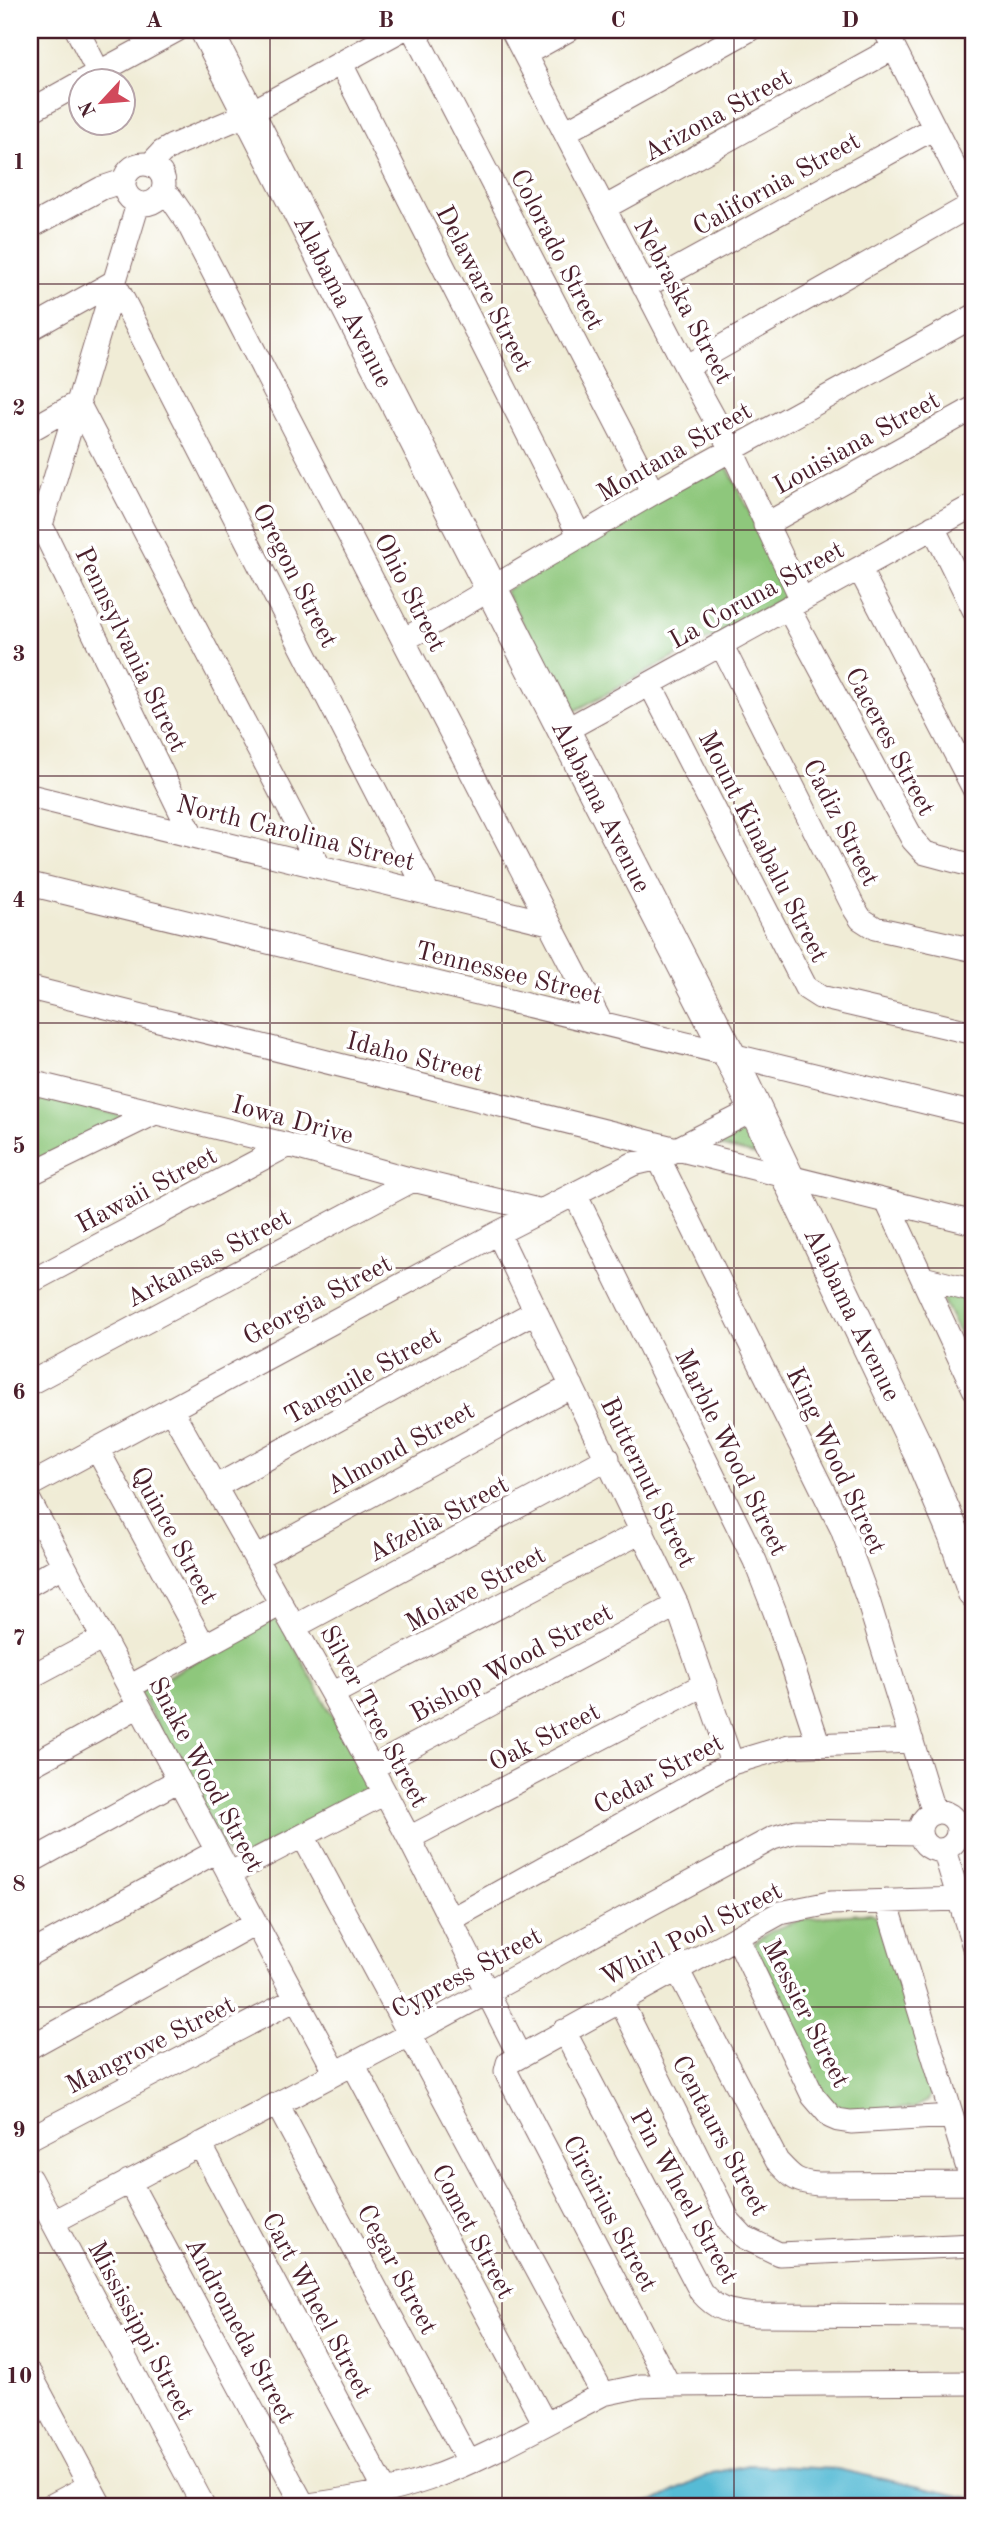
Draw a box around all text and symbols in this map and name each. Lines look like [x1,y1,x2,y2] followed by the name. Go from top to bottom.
[145,9,163,32] text: A
[378,9,394,32] text: B
[610,9,626,32] text: C
[841,9,859,32] text: D
[640,64,796,167] street label: Arizona Street
[66,66,136,136] north arrow
[77,97,101,119] text: N
[689,128,865,241] street label: California Street
[12,151,26,174] text: 1
[505,165,608,334] street label: Colorado Street
[430,202,536,376] street label: Delaware Street
[288,212,397,392] street label: Alabama Avenue
[628,215,737,389] street label: Nebraska Street
[770,387,944,500] street label: Louisiana Street
[12,397,26,420] text: 2
[593,398,757,507] street label: Montana Street
[247,500,342,652] street label: Oregon Street
[368,530,450,656] street label: Ohio Street
[665,537,849,655] street label: La Coruna Street
[69,543,191,756] street label: Pennsylvania Street
[12,643,26,666] text: 3
[839,664,939,820] street label: Caceres Street
[546,717,655,897] street label: Alabama Avenue
[693,727,832,967] street label: Mount Kinabalu Street
[797,755,883,891] street label: Cadiz Street
[173,792,418,876] street label: North Carolina Street
[12,889,26,912] text: 4
[412,938,605,1010] street label: Tennessee Street
[344,1028,486,1087] street label: Idaho Street
[229,1092,356,1150] street label: Iowa Drive
[12,1135,26,1158] text: 5
[72,1143,222,1239] street label: Hawaii Street
[122,1204,296,1313] street label: Arkansas Street
[798,1224,904,1406] street label: Alabama Avenue
[239,1251,397,1351] street label: Georgia Street
[280,1323,445,1430] street label: Tanguile Street
[669,1346,791,1560] street label: Marble Wood Street
[781,1363,890,1558] street label: King Wood Street
[12,1381,26,1404] text: 6
[595,1394,700,1572] street label: Butternut Street
[323,1398,479,1500] street label: Almond Street
[125,1463,222,1609] street label: Quince Street
[364,1472,513,1568] street label: Afzelia Street
[402,1542,550,1637] street label: Molave Street
[407,1600,617,1728] street label: Bishop Wood Street
[314,1622,432,1812] street label: Silver Tree Street
[12,1627,26,1650] text: 7
[143,1673,268,1877] street label: Snake Wood Street
[485,1699,605,1777] street label: Oak Street
[590,1730,728,1820] street label: Cedar Street
[12,1873,26,1896] text: 8
[597,1878,787,1992] street label: Whirl Pool Street
[388,1923,546,2024] street label: Cypress Street
[757,1936,854,2092] street label: Messier Street
[62,1992,240,2100] street label: Mangrove Street
[666,2052,772,2220] street label: Centaurs Street
[625,2105,742,2289] street label: Pin Wheel Street
[12,2119,26,2142] text: 9
[557,2132,661,2296] street label: Circirius Street
[426,2160,519,2303] street label: Comet Street
[351,2201,441,2339] street label: Cegar Street
[256,2209,376,2403] street label: Cart Wheel Street
[179,2234,299,2428] street label: Andromeda Street
[82,2237,198,2425] street label: Mississippi Street
[6,2365,32,2388] text: 10

